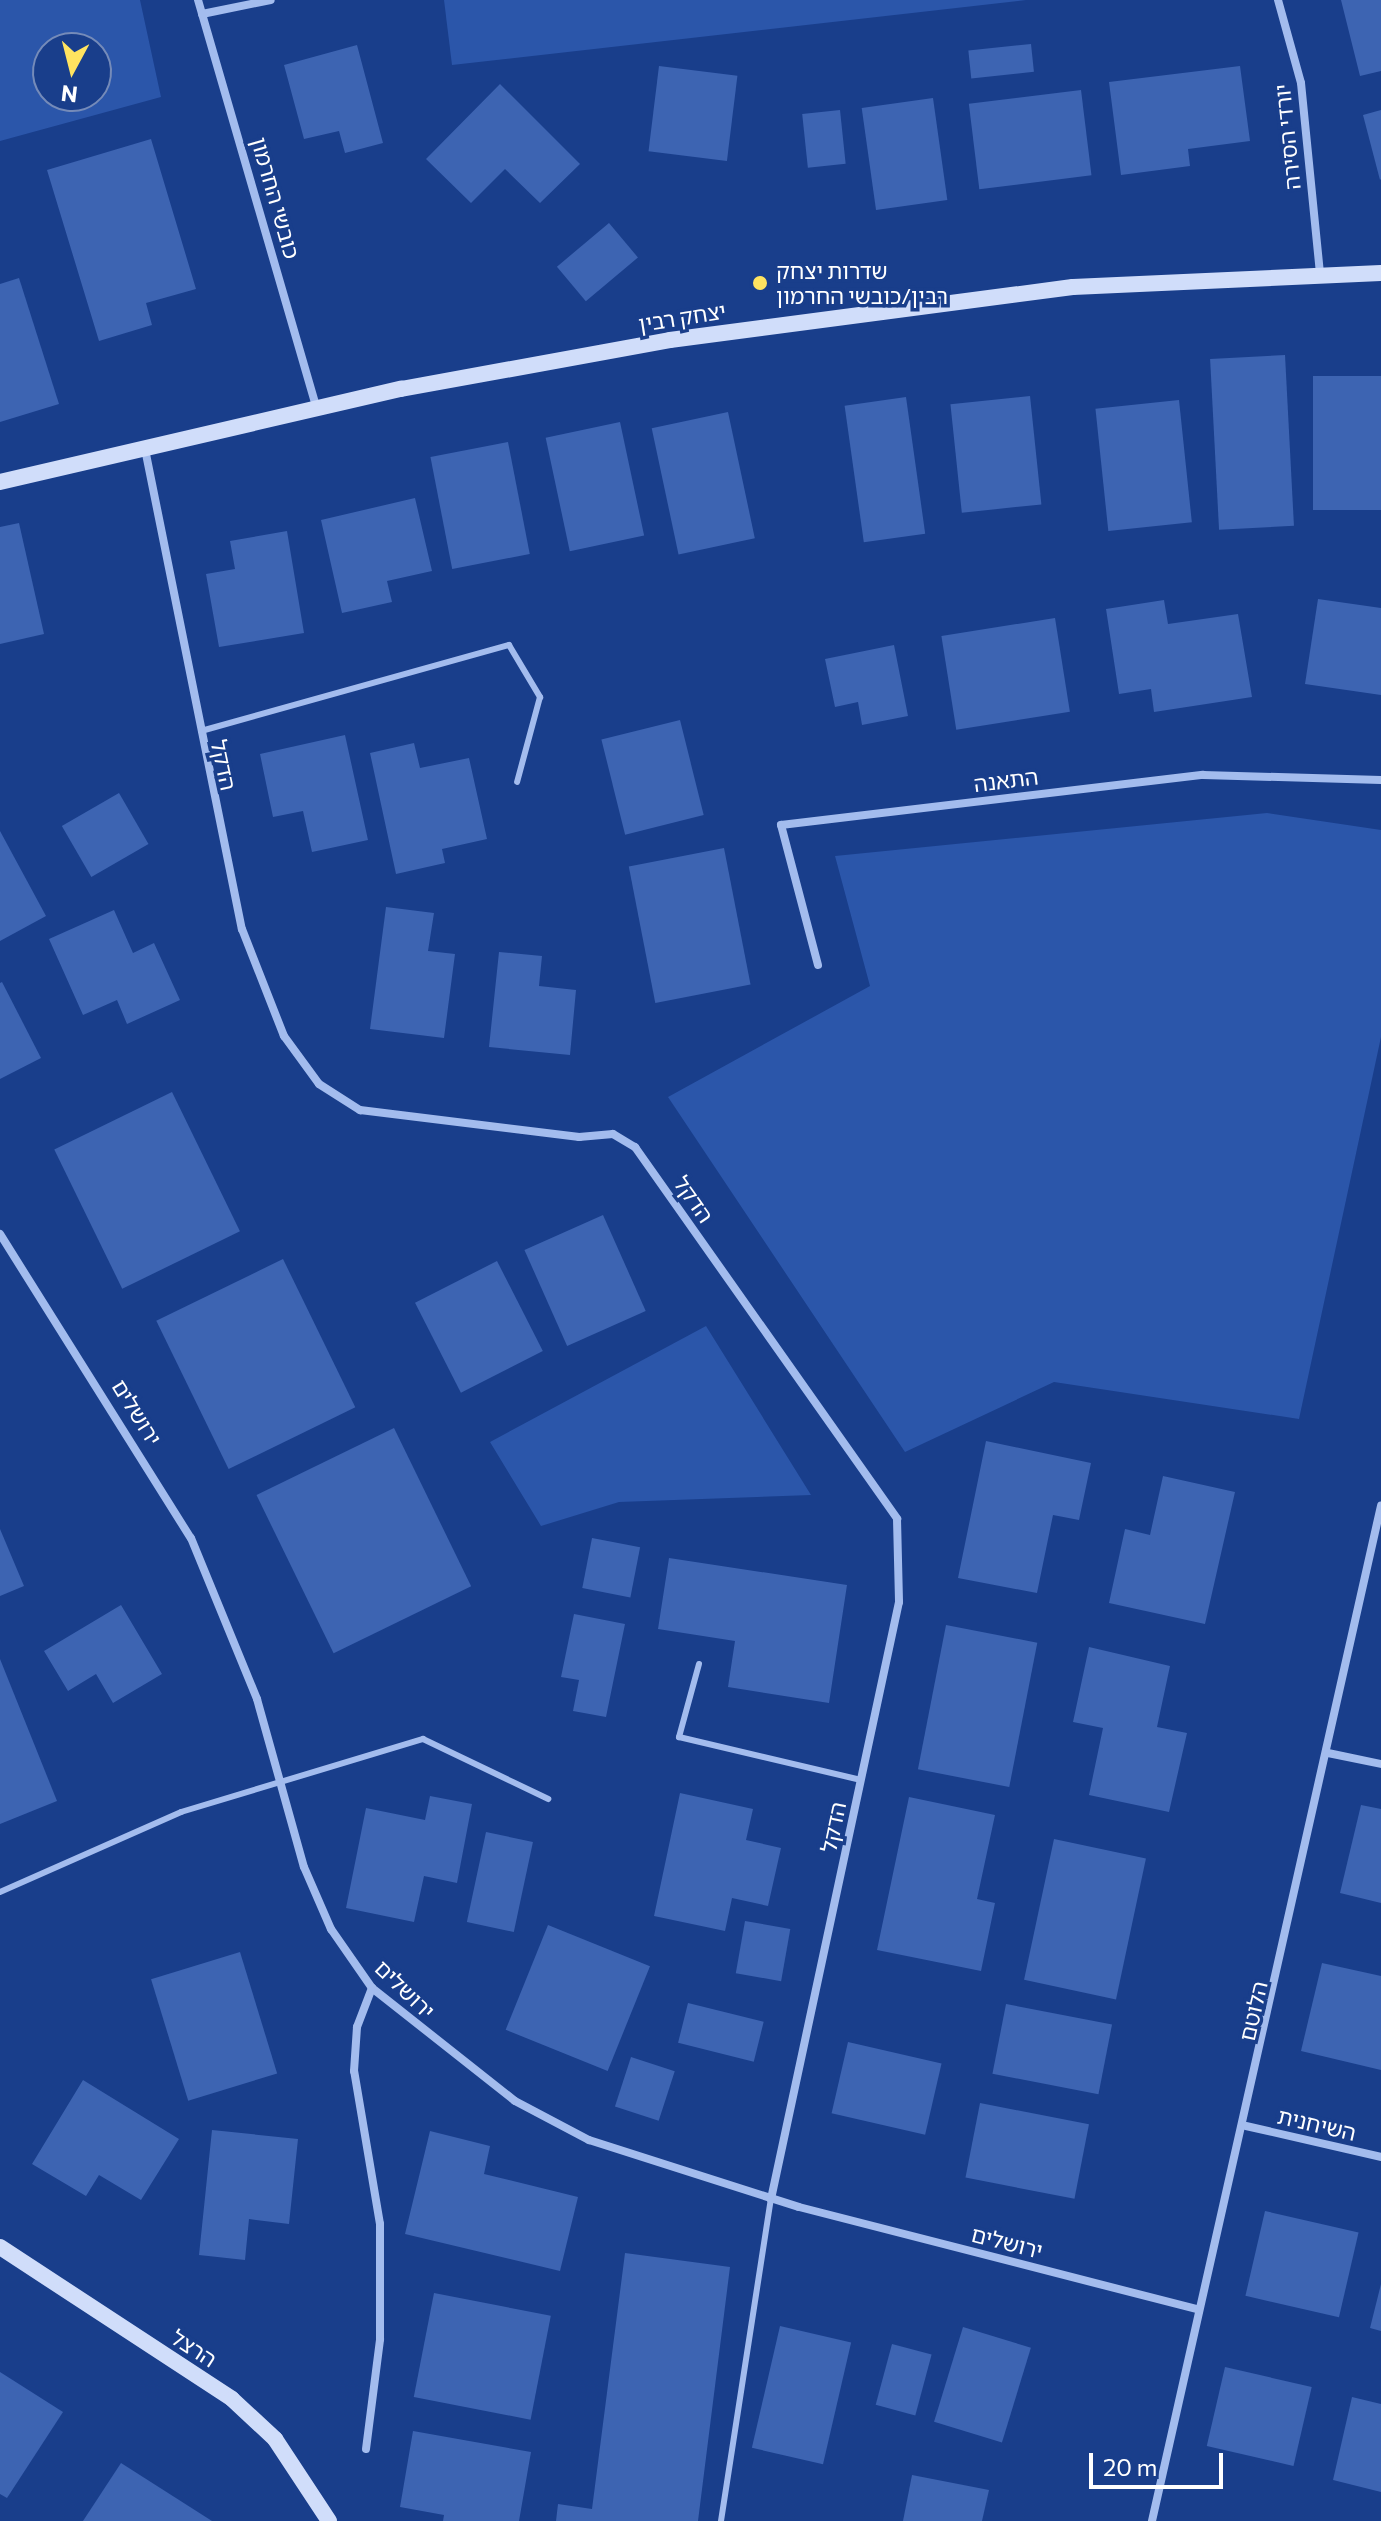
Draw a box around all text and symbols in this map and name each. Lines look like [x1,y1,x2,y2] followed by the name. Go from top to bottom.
[32,32,112,112] north arrow
[59,80,79,109] text: N
[1268,83,1306,191] street label: יורדי הסירה
[246,134,306,262] street label: כובשי החרמון
[776,257,948,308] place label: שדרות יצחק רבין/כובשי החרמון
[751,274,769,292] marker: שדרות יצחק רבין/כובשי החרמון
[636,297,728,337] street label: יצחק רבין
[206,737,242,793] street label: הדקל
[972,763,1040,797] street label: התאנה
[669,1171,719,1227] street label: הדקל
[107,1374,167,1450] street label: ירושלים
[815,1799,851,1855] street label: הדקל
[370,1954,440,2024] street label: ירושלים
[1233,1979,1273,2043] street label: הלוטם
[1275,2102,1359,2146] street label: השיחנית
[969,2220,1045,2264] street label: ירושלים
[166,2324,222,2372] street label: הרצל
[1093,2437,1227,2487] scale bar
[1103,2452,1157,2481] text: 20 m

